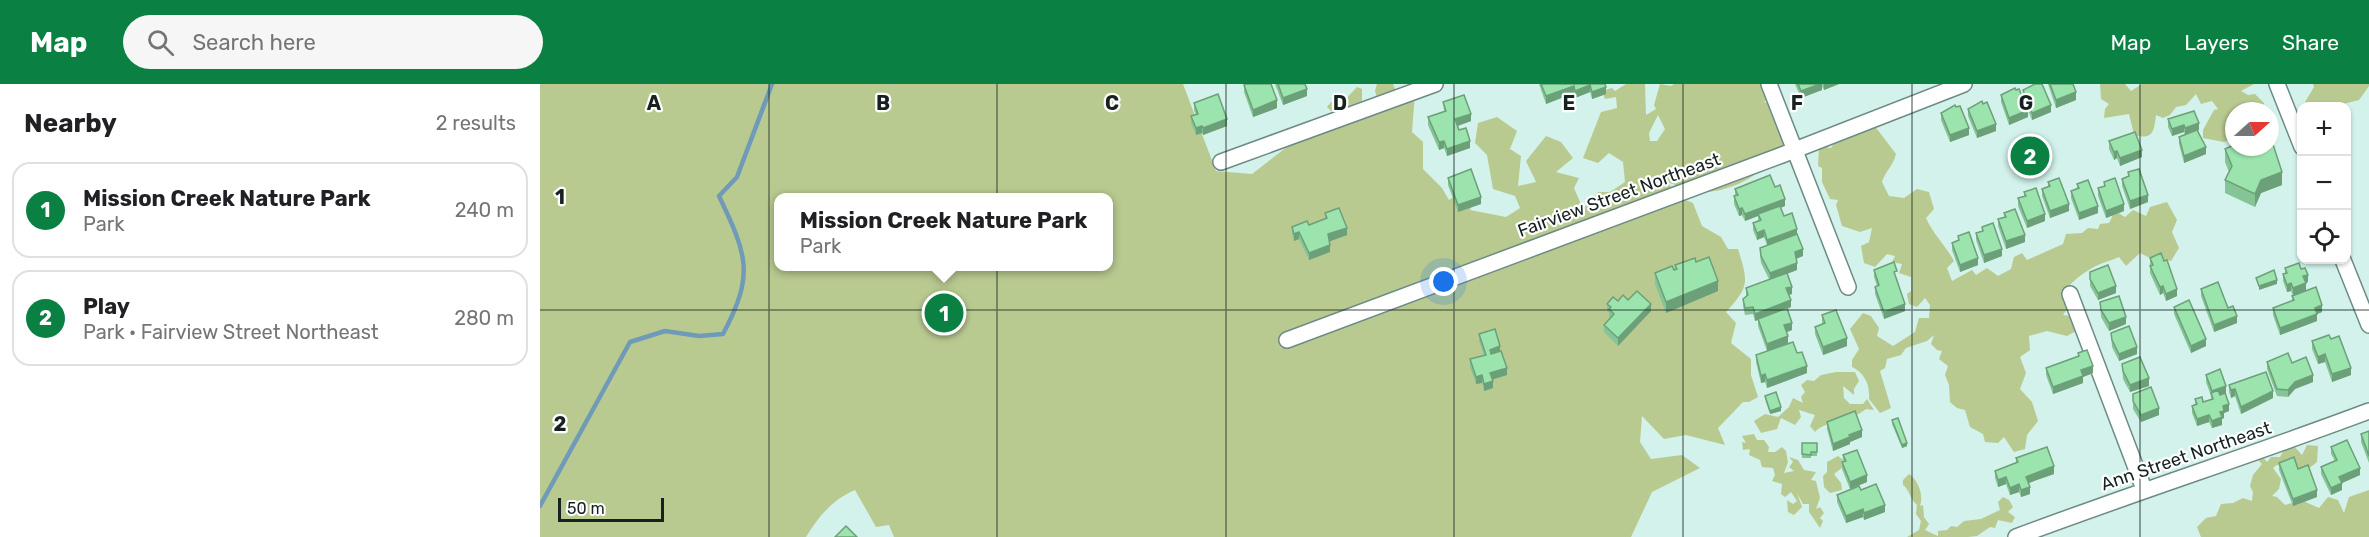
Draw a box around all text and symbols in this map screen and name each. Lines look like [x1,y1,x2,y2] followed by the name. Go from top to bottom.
[123,15,543,69] search box
[30,26,87,59] text: Map
[144,26,177,59] icon: search
[192,29,316,56] text: Search here
[2110,30,2151,55] text: Map
[2184,30,2249,55] text: Layers
[2282,30,2339,55] text: Share
[647,91,662,115] text: A
[876,91,890,115] text: B
[1105,91,1119,115] text: C
[1333,91,1347,115] text: D
[1563,91,1575,115] text: E
[1791,91,1803,115] text: F
[2019,91,2033,115] text: G
[2225,102,2279,156] north arrow
[2297,102,2351,264] map controls
[2297,102,2351,156] button: +
[24,108,117,139] text: Nearby
[436,111,516,135] text: 2 results
[2010,134,2050,178] pin: 2
[1515,148,1723,242] street label: Fairview Street Northeast
[2297,156,2351,210] button: −
[83,185,371,212] text: Mission Creek Nature Park
[555,185,565,209] text: 1
[774,193,1113,271] popup
[41,198,50,222] text: 1
[455,198,514,222] text: 240 m
[800,207,1087,234] text: Mission Creek Nature Park
[2297,210,2351,264] button: locate
[83,212,125,236] text: Park
[800,234,841,258] text: Park
[1429,267,1458,296] your location
[924,290,964,336] pin: 1
[83,293,130,320] text: Play
[39,306,52,330] text: 2
[454,306,514,330] text: 280 m
[83,320,379,344] text: Park · Fairview Street Northeast
[554,412,567,436] text: 2
[2098,417,2274,495] street label: Ann Street Northeast
[558,495,664,522] scale bar
[567,499,605,518] text: 50 m

